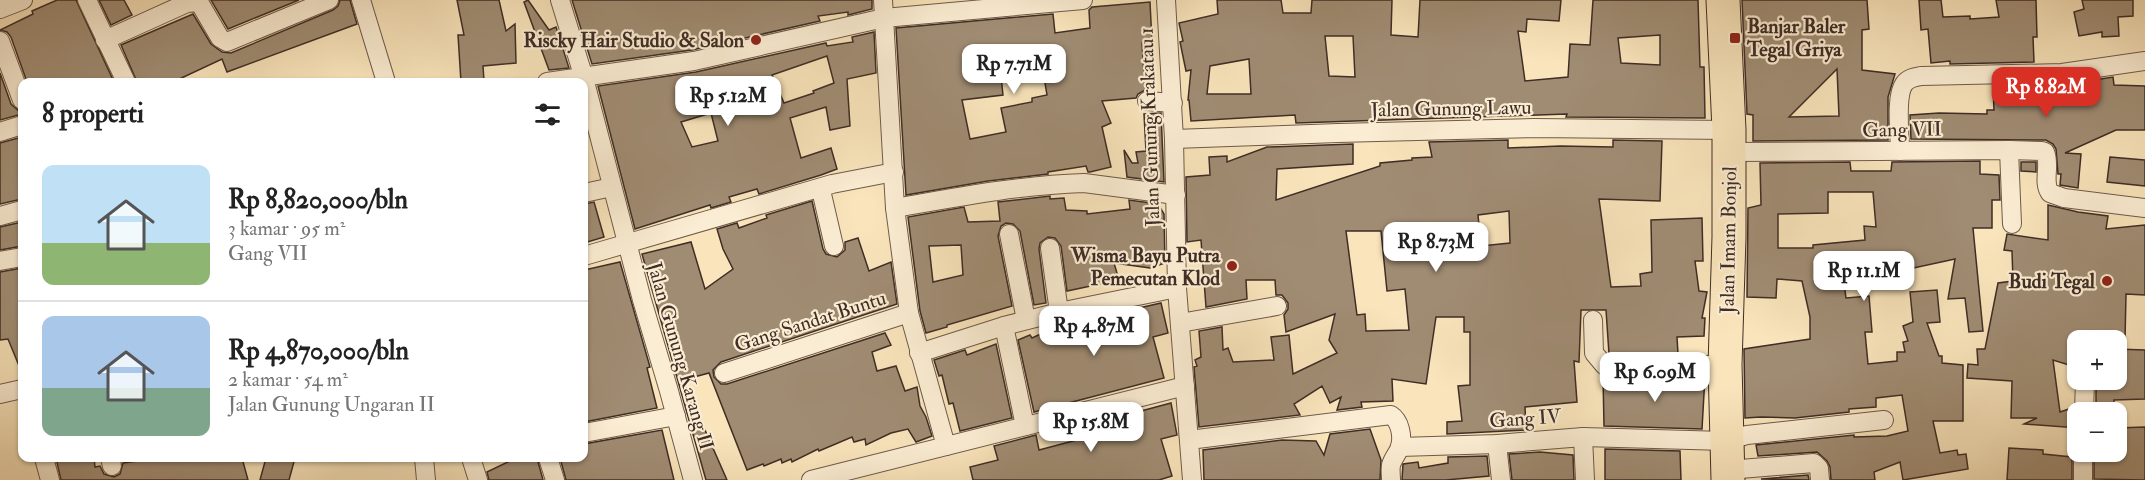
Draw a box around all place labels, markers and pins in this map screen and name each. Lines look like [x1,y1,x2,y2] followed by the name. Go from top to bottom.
[1746,14,1846,63] place label: Banjar Baler Tegal Griya
[523,28,745,54] place label: Riscky Hair Studio & Salon
[1728,31,1742,45] marker: Banjar Baler Tegal Griya
[749,33,763,47] marker: Riscky Hair Studio & Salon
[952,44,1076,95] pin: Rp 7.71M
[1984,67,2108,118] pin: Rp 8.82M
[666,76,790,127] pin: Rp 5.12M
[1374,222,1498,273] pin: Rp 8.73M
[1070,243,1221,291] place label: Wisma Bayu Putra Pemecutan Klod
[1802,251,1926,302] pin: Rp 11.1M
[1225,259,1239,273] marker: Wisma Bayu Putra Pemecutan Klod
[2008,269,2096,295] place label: Budi Tegal
[2100,274,2114,288] marker: Budi Tegal
[1032,306,1156,357] pin: Rp 4.87M
[1593,352,1717,403] pin: Rp 6.09M
[1029,402,1153,453] pin: Rp 15.8M

